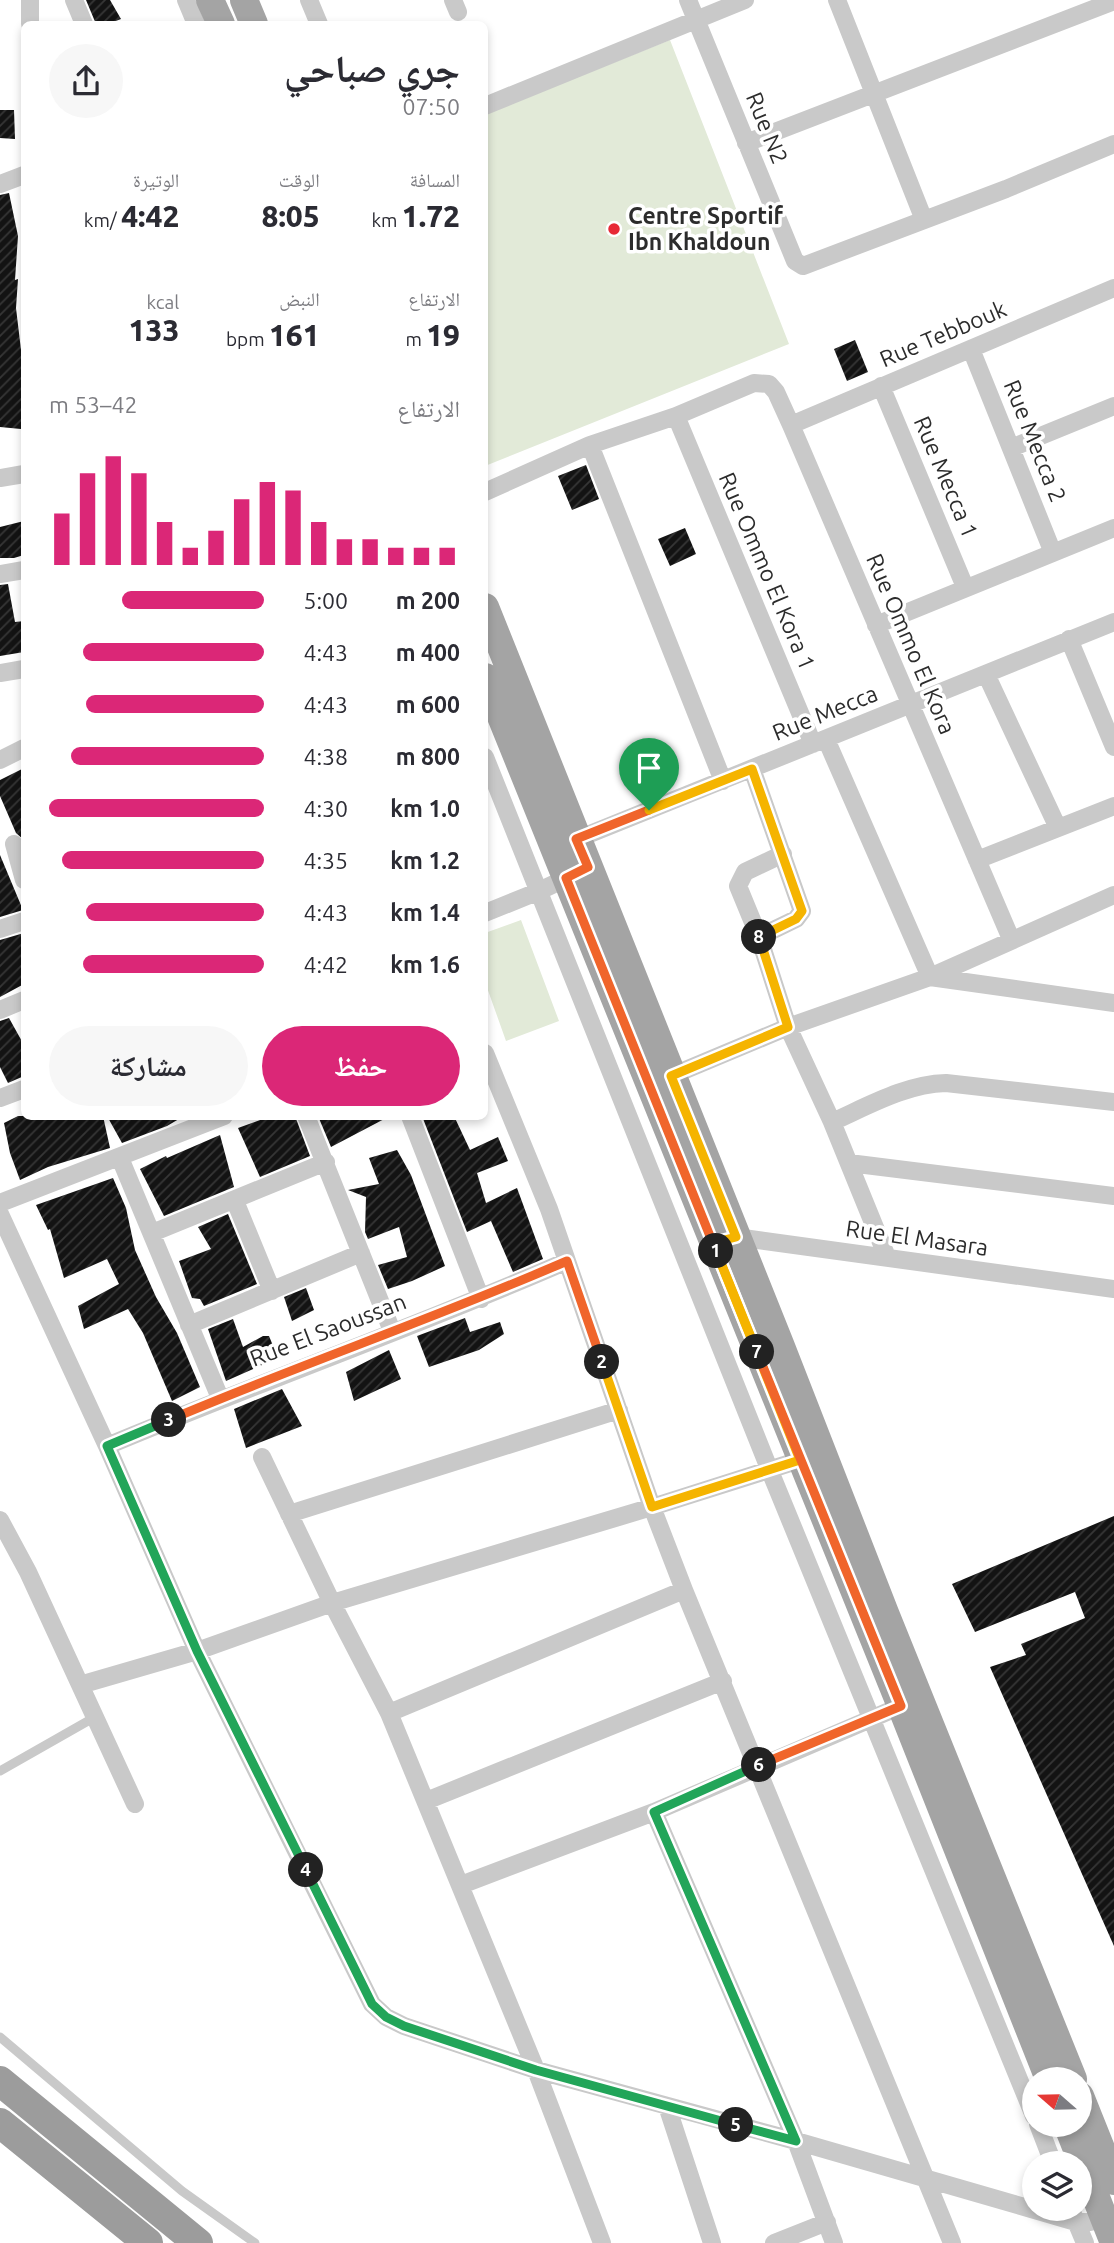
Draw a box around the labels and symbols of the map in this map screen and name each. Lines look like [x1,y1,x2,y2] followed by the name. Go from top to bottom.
[742,88,793,167] street label: Rue N2
[628,203,784,254] place label: Centre Sportif Ibn Khaldoun
[606,221,622,237] marker: Centre Sportif Ibn Khaldoun
[876,296,1010,371] street label: Rue Tebbouk
[1000,376,1071,505] street label: Rue Mecca 2
[910,412,983,541] street label: Rue Mecca 1
[715,468,820,673] street label: Rue Ommo El Kora 1
[862,550,961,738] street label: Rue Ommo El Kora
[769,680,881,745] street label: Rue Mecca
[619,738,679,810] pin
[742,920,776,954] pin: 8
[844,1215,990,1260] street label: Rue El Masara
[698,1234,734,1268] pin: 1
[246,1288,409,1371] street label: Rue El Saoussan
[740,1334,774,1370] pin: 7
[584,1344,620,1380] pin: 2
[152,1402,186,1438] pin: 3
[742,1748,776,1782] pin: 6
[288,1853,324,1888] pin: 4
[1022,2067,1092,2137] north arrow
[718,2108,754,2142] pin: 5

